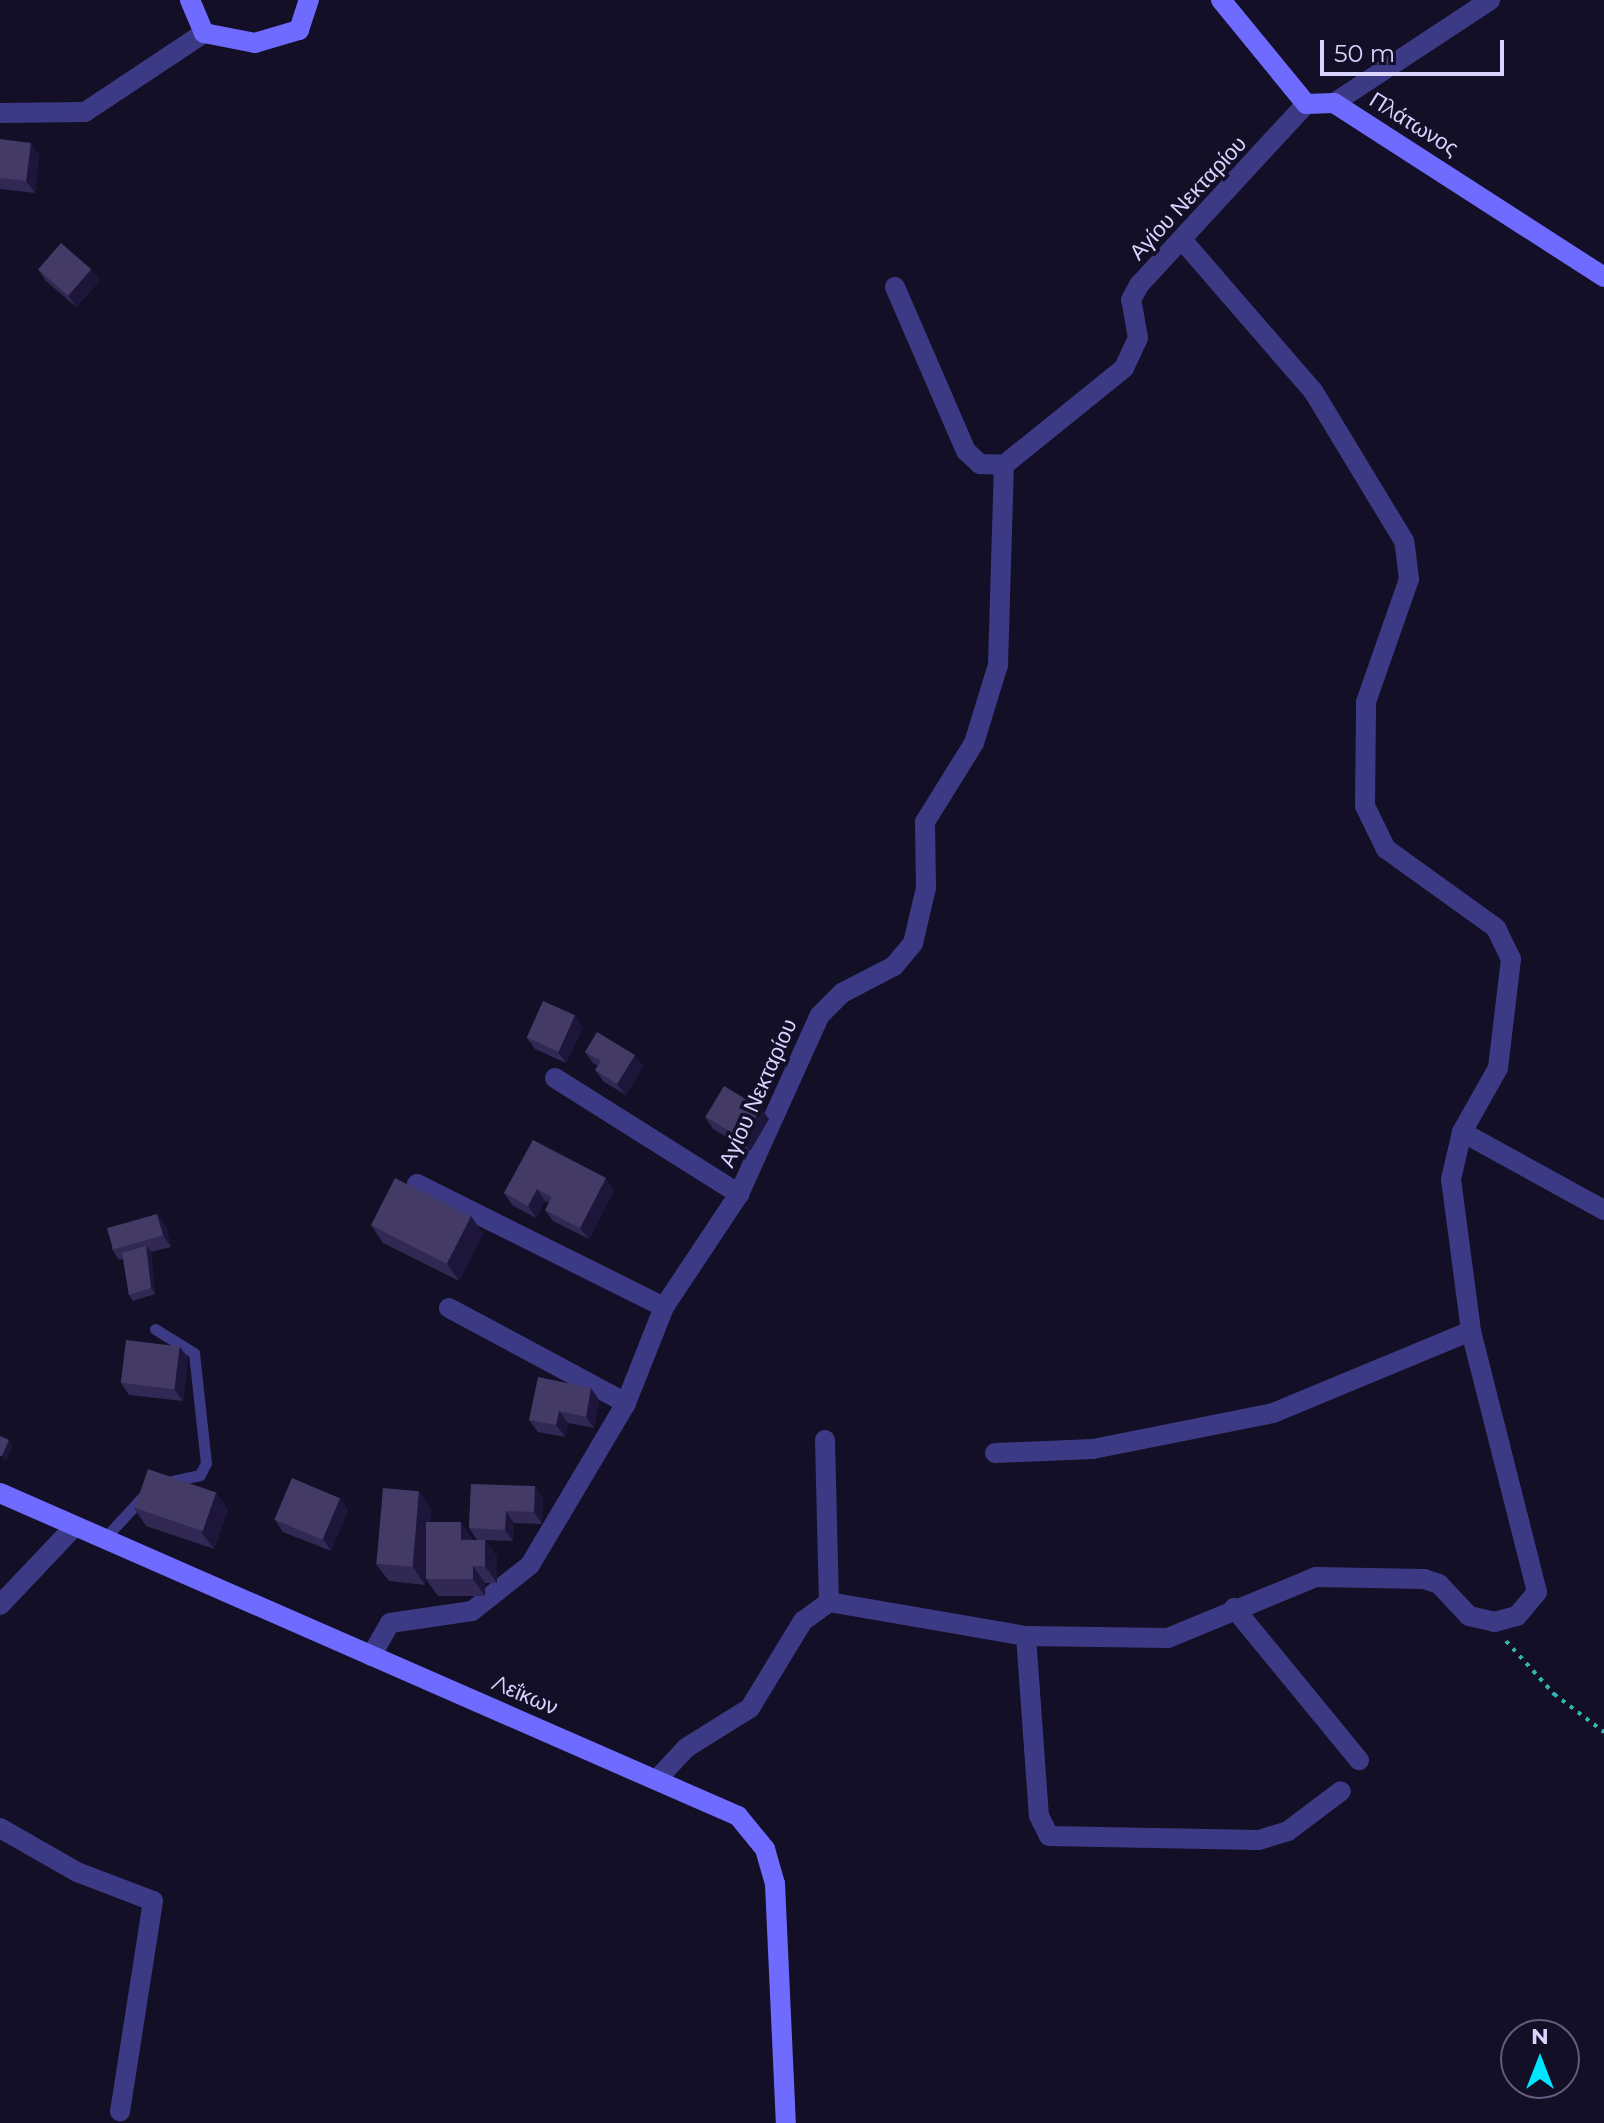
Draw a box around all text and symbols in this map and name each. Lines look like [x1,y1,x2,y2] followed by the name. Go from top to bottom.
[1324,24,1508,74] scale bar
[1334,39,1395,68] text: 50 m
[1365,86,1463,162] street label: Πλάτωνος
[1124,131,1252,265] street label: Αγίου Νεκταρίου
[713,1015,803,1171] street label: Αγίου Νεκταρίου
[488,1669,562,1721] street label: Λεΐκων
[1500,2019,1580,2099] north arrow
[1531,2023,1549,2050] text: N

